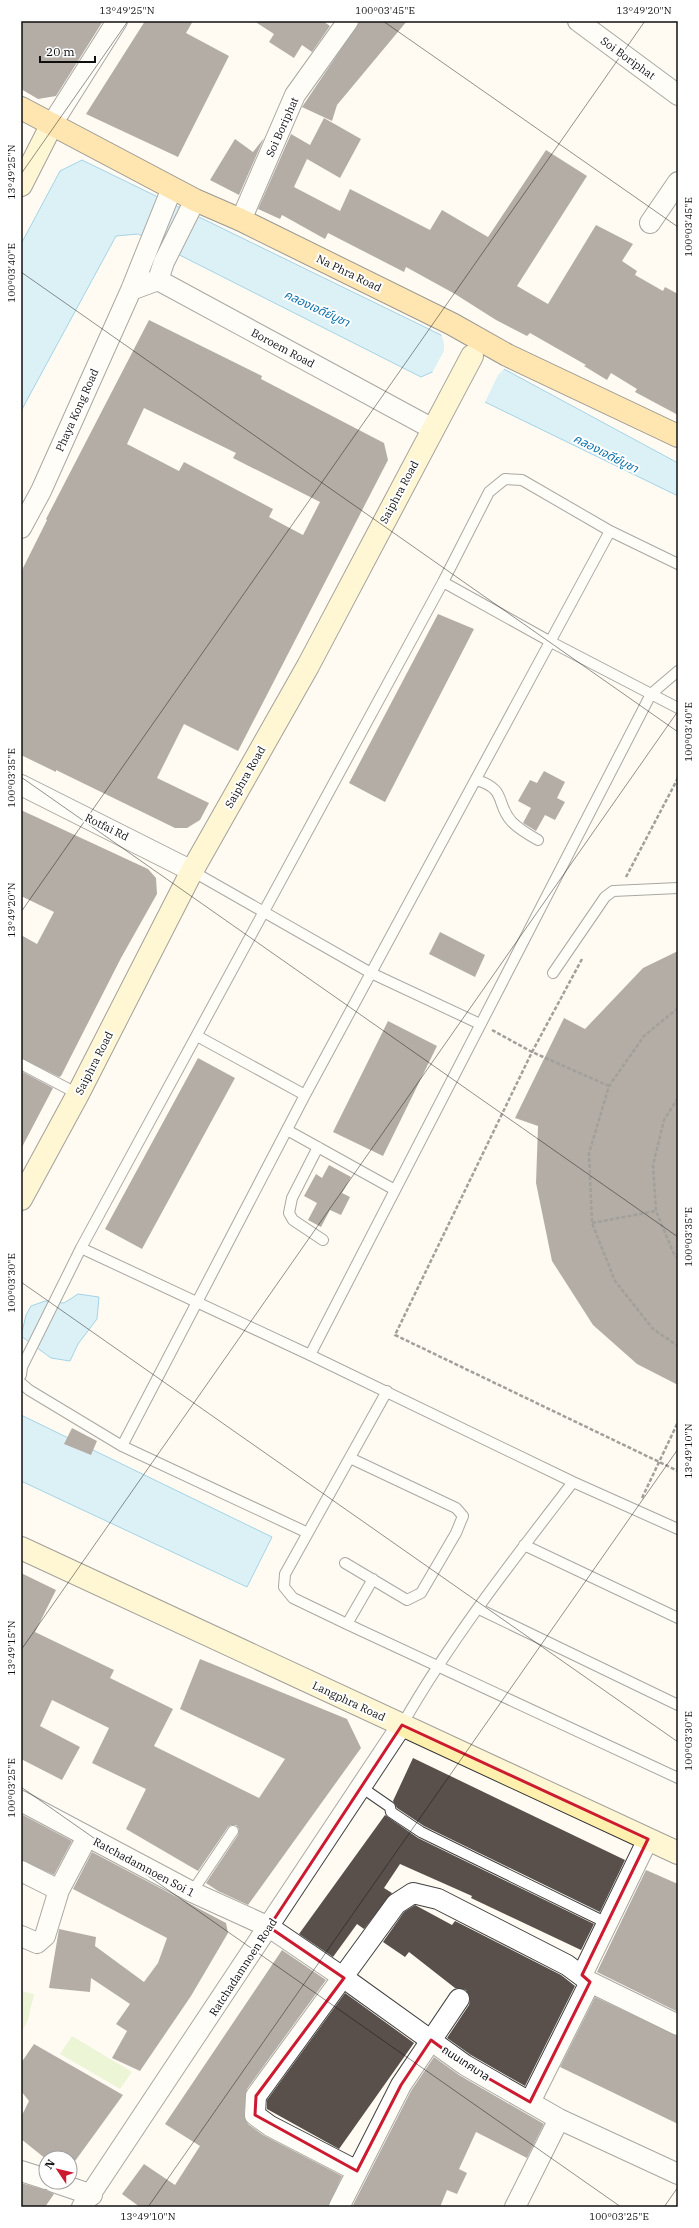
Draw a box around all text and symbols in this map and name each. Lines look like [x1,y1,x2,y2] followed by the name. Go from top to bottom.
[100,4,155,17] text: 13°49'25"N
[355,4,415,17] text: 100°03'45"E
[617,4,672,17] text: 13°49'20"N
[598,34,658,83] street label: Soi Boriphat
[40,38,95,64] scale bar
[46,44,75,59] text: 20 m
[263,95,301,159] street label: Soi Boriphat
[5,144,18,200] text: 13°49'25"N
[682,197,695,257] text: 100°03'45"E
[5,243,18,303] text: 100°03'40"E
[314,251,384,295] street label: Na Phra Road
[282,286,353,331] water label: คลองเจดีย์บูชา
[249,325,317,371] street label: Boroem Road
[52,366,102,454] street label: Phaya Kong Road
[571,430,642,477] water label: คลองเจดีย์บูชา
[377,458,422,526] street label: Saiphra Road
[682,702,695,762] text: 100°03'40"E
[222,743,269,810] street label: Saiphra Road
[5,748,18,808] text: 100°03'35"E
[83,810,131,844] street label: Rotfai Rd
[5,882,18,938] text: 13°49'20"N
[72,1029,116,1097] street label: Saiphra Road
[682,1207,695,1267] text: 100°03'35"E
[5,1253,18,1313] text: 100°03'30"E
[682,1423,695,1479] text: 13°49'10"N
[5,1620,18,1676] text: 13°49'15"N
[310,1678,388,1724] street label: Langphra Road
[682,1711,695,1771] text: 100°03'30"E
[5,1758,18,1818] text: 100°03'25"E
[91,1834,197,1900] street label: Ratchadamnoen Soi 1
[206,1915,280,2019] street label: Ratchadamnoen Road
[439,2042,493,2084] street label: ถนนเทศบาล
[38,2150,78,2190] north arrow
[42,2156,58,2172] text: N
[121,2210,176,2223] text: 13°49'10"N
[589,2210,649,2223] text: 100°03'25"E

